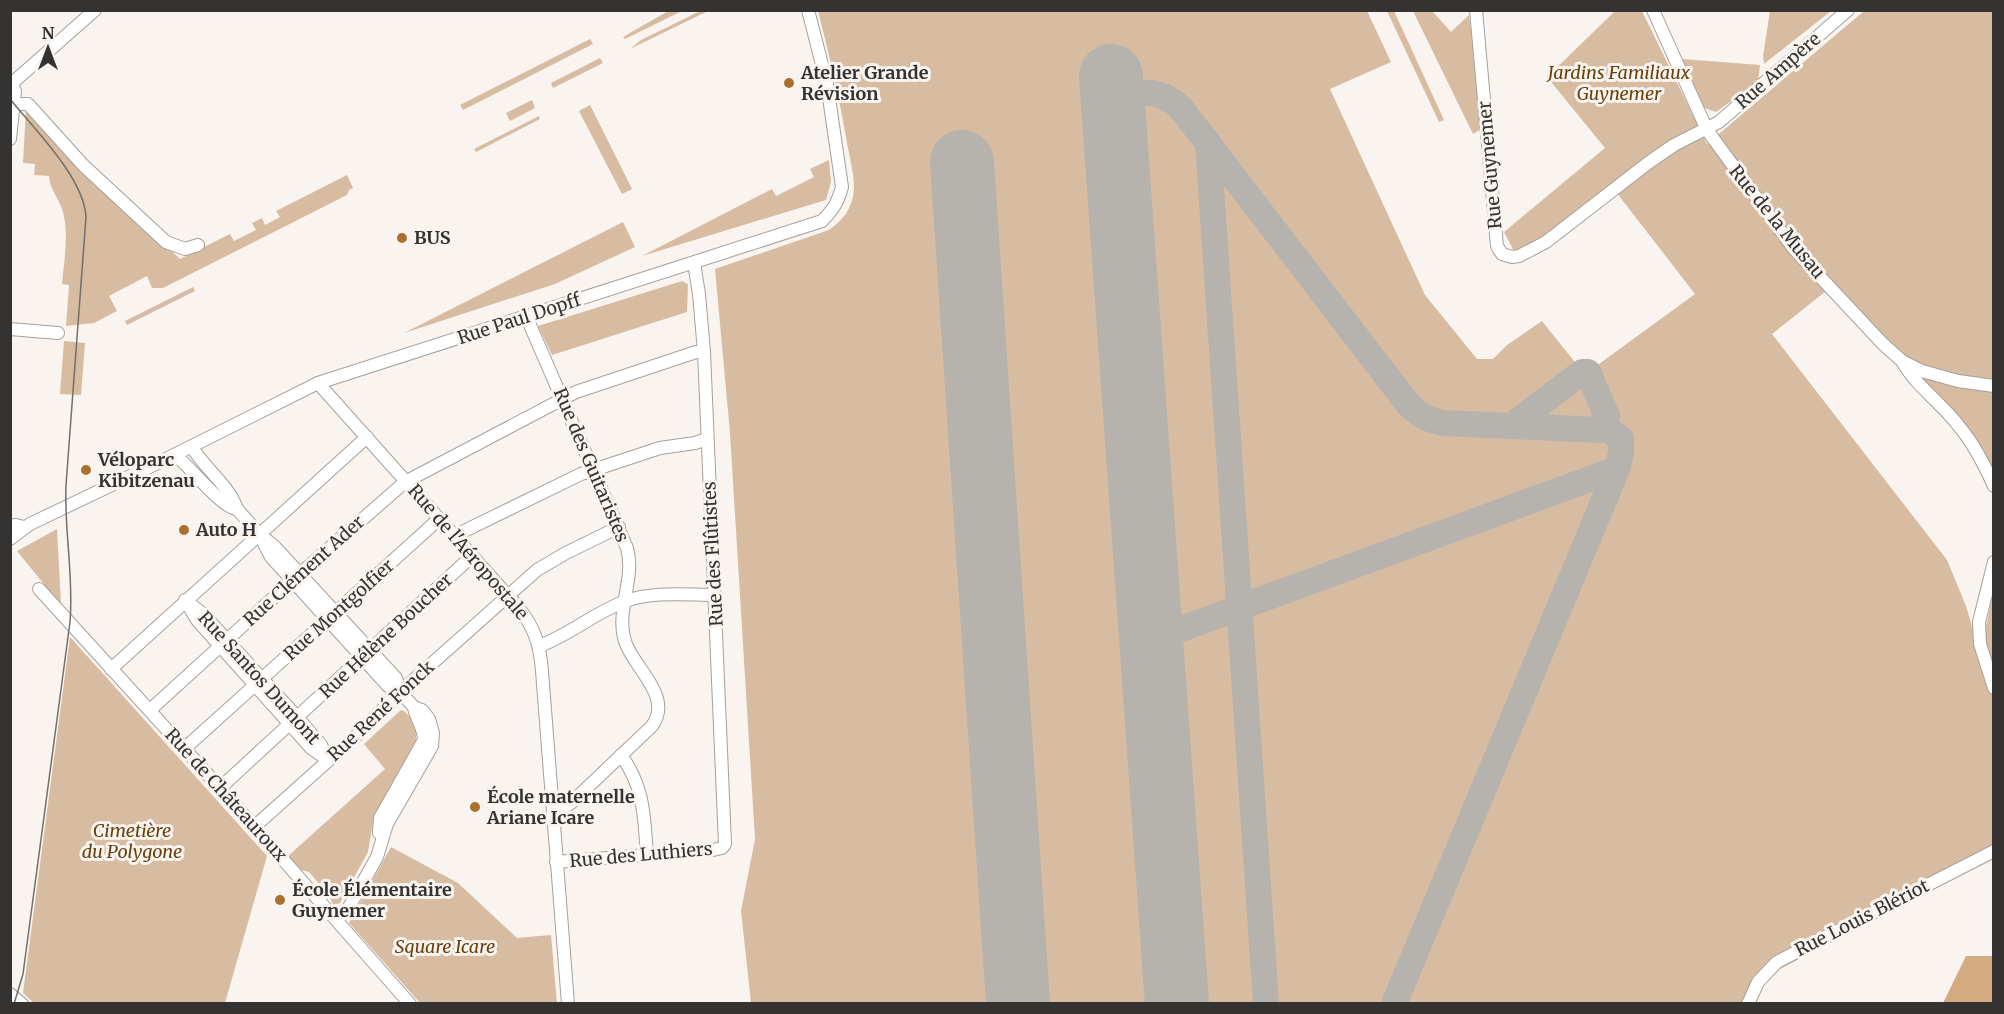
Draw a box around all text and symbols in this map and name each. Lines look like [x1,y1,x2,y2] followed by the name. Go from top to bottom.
[18,18,78,78] north arrow
[42,23,55,43] text: N
[1730,27,1825,114] street label: Rue Ampère
[800,61,929,105] place label: Atelier Grande Révision
[1546,61,1691,105] park label: Jardins Familiaux Guynemer
[782,76,796,90] marker: Atelier Grande Révision
[1472,100,1507,230] street label: Rue Guynemer
[1724,160,1830,283] street label: Rue de la Musau
[414,226,451,249] place label: BUS
[395,231,409,245] marker: BUS
[454,287,584,349] street label: Rue Paul Dopff
[549,384,634,545] street label: Rue des Guitaristes
[97,448,195,492] place label: Véloparc Kibitzenau
[79,463,93,477] marker: Véloparc Kibitzenau
[403,479,534,624] street label: Rue de l'Aéropostale
[697,481,728,627] street label: Rue des Flûtistes
[238,510,369,631] street label: Rue Clément Ader
[195,518,257,541] place label: Auto H
[177,523,191,537] marker: Auto H
[279,554,399,665] street label: Rue Montgolfier
[314,568,457,703] street label: Rue Hélène Boucher
[193,606,325,749] street label: Rue Santos Dumont
[323,655,439,766] street label: Rue René Fonck
[160,723,293,866] street label: Rue de Châteauroux
[486,785,635,829] place label: École maternelle Ariane Icare
[468,800,482,814] marker: École maternelle Ariane Icare
[82,819,182,863] park label: Cimetière du Polygone
[568,837,714,872] street label: Rue des Luthiers
[1791,874,1933,961] street label: Rue Louis Blériot
[292,878,452,922] place label: École Élémentaire Guynemer
[273,893,287,907] marker: École Élémentaire Guynemer
[395,935,495,958] park label: Square Icare

